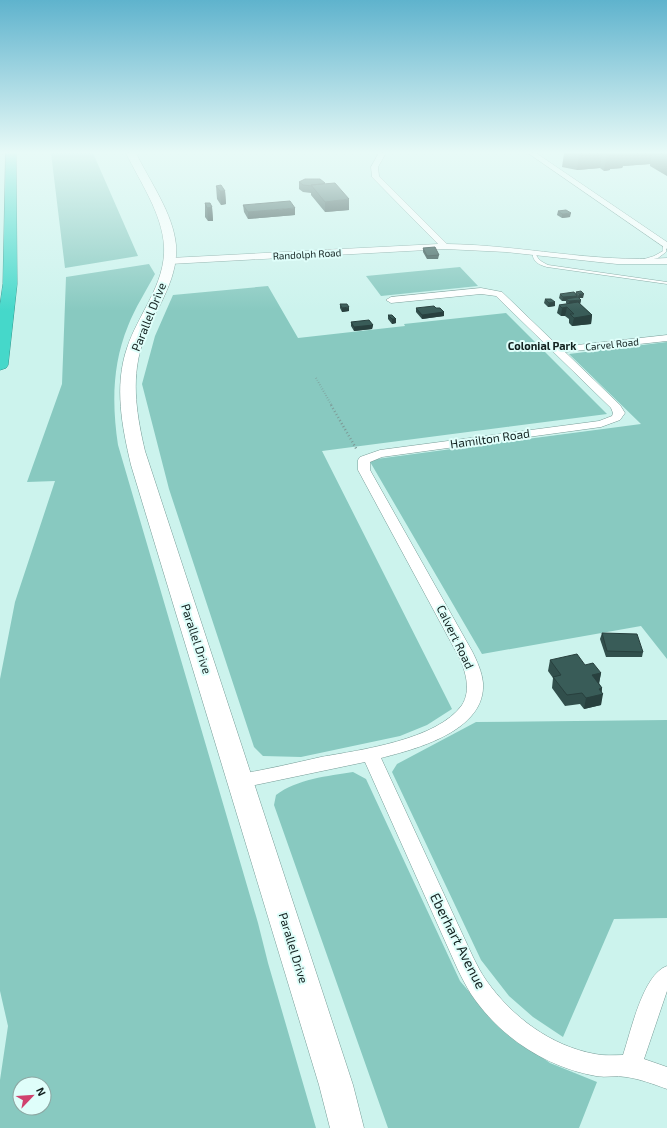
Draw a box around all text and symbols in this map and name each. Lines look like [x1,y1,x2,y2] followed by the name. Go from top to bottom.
[272,246,342,262] street label: Randolph Road
[128,280,168,353] street label: Parallel Drive
[585,335,639,353] street label: Carvel Road
[508,339,577,352] district label: Colonial Park
[449,425,531,451] street label: Hamilton Road
[179,602,215,676] street label: Parallel Drive
[434,602,477,671] street label: Calvert Road
[427,890,490,992] street label: Eberhart Avenue
[277,911,311,985] street label: Parallel Drive
[12,1076,52,1116] north arrow
[34,1085,49,1098] text: N

